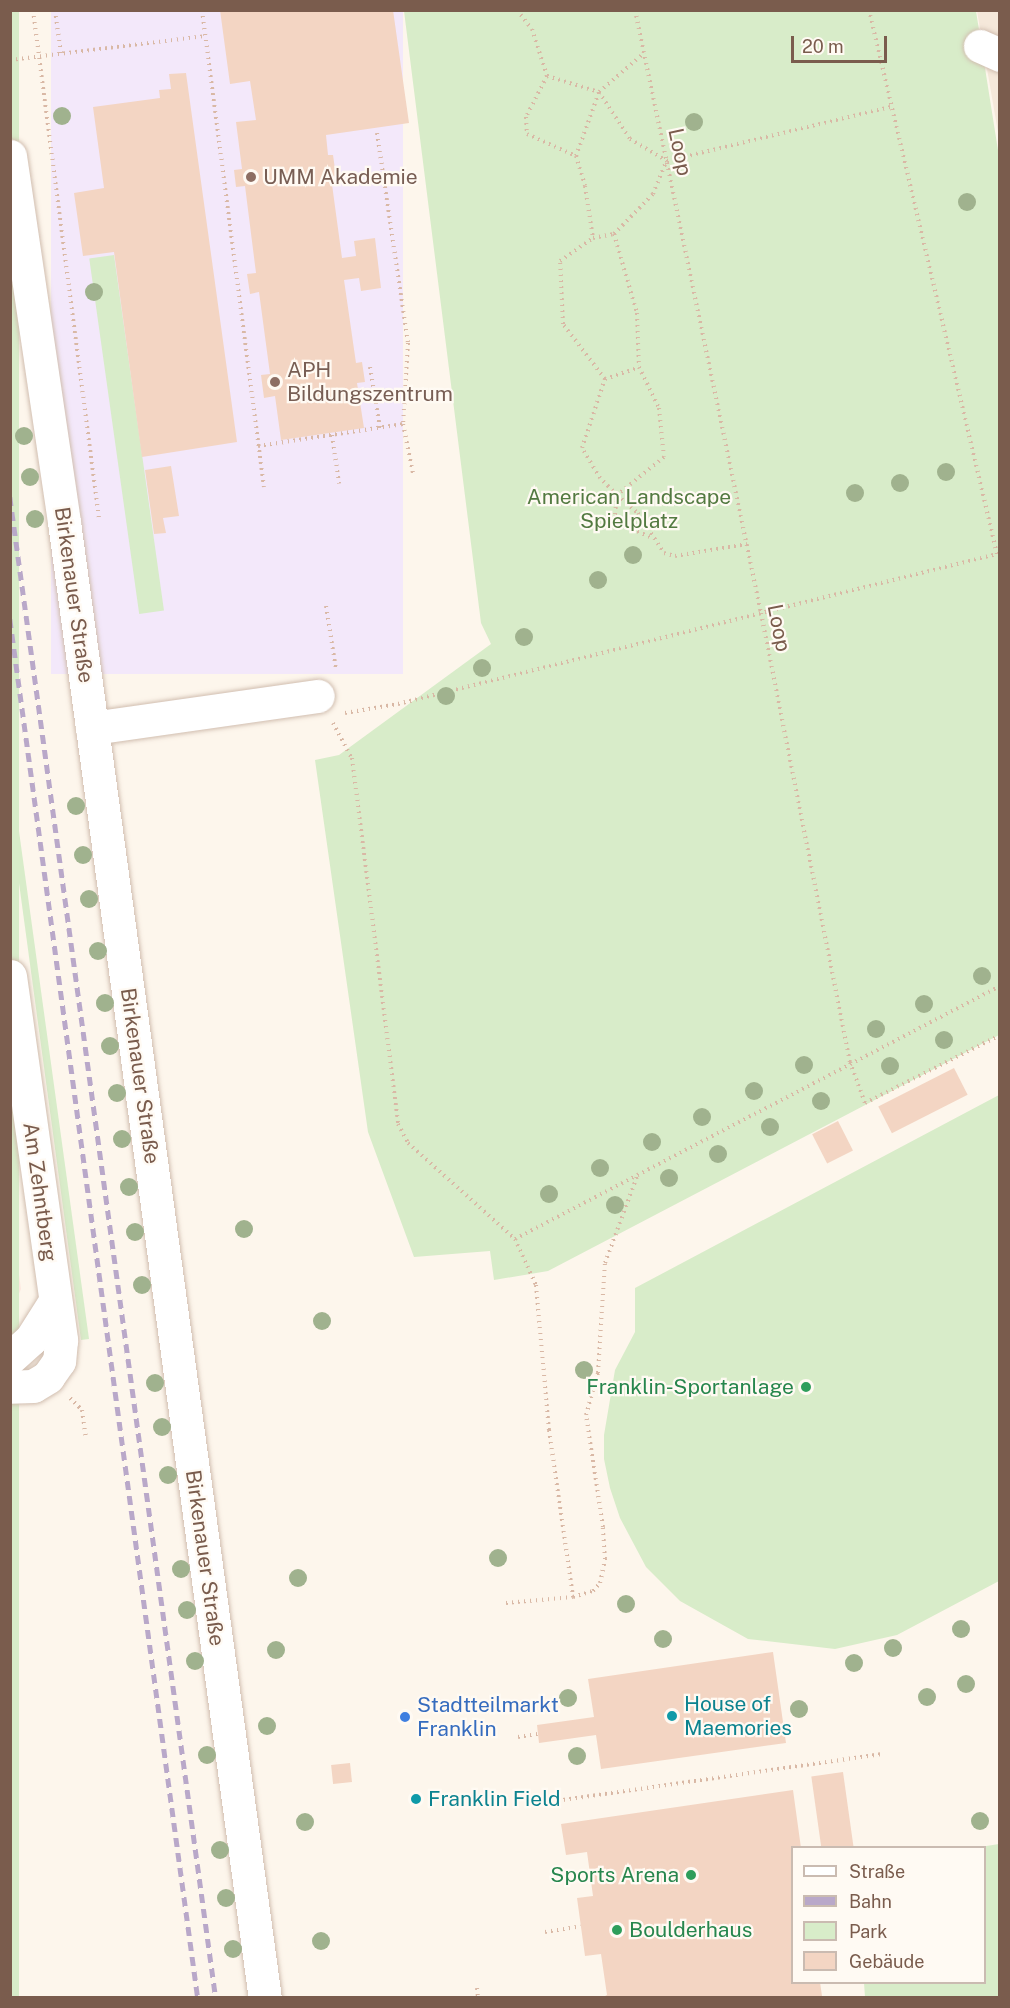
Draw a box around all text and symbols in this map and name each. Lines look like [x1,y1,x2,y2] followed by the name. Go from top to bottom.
[794,24,890,62] scale bar
[802,36,844,57] text: 20 m
[663,126,697,178] street label: Loop
[263,164,418,190] place label: UMM Akademie
[244,170,258,184] marker: UMM Akademie
[287,357,453,407] place label: APH Bildungszentrum
[268,375,282,389] marker: APH Bildungszentrum
[527,484,731,534] park label: American Landscape Spielplatz
[49,505,99,685] street label: Birkenauer Straße
[762,602,796,654] street label: Loop
[115,986,165,1166] street label: Birkenauer Straße
[18,1121,62,1263] street label: Am Zehntberg
[586,1374,794,1400] place label: Franklin-Sportanlage
[799,1380,813,1394] marker: Franklin-Sportanlage
[180,1468,230,1648] street label: Birkenauer Straße
[684,1691,792,1741] place label: House of Maemories
[417,1692,559,1742] place label: Stadtteilmarkt Franklin
[665,1709,679,1723] marker: House of Maemories
[398,1710,412,1724] marker: Stadtteilmarkt Franklin
[428,1786,561,1812] place label: Franklin Field
[409,1792,423,1806] marker: Franklin Field
[791,1846,986,1984] legend
[849,1861,905,1882] text: Straße
[550,1862,679,1888] place label: Sports Arena
[684,1868,698,1882] marker: Sports Arena
[849,1891,892,1912] text: Bahn
[629,1917,752,1943] place label: Boulderhaus
[849,1921,887,1942] text: Park
[610,1923,624,1937] marker: Boulderhaus
[849,1951,924,1972] text: Gebäude

